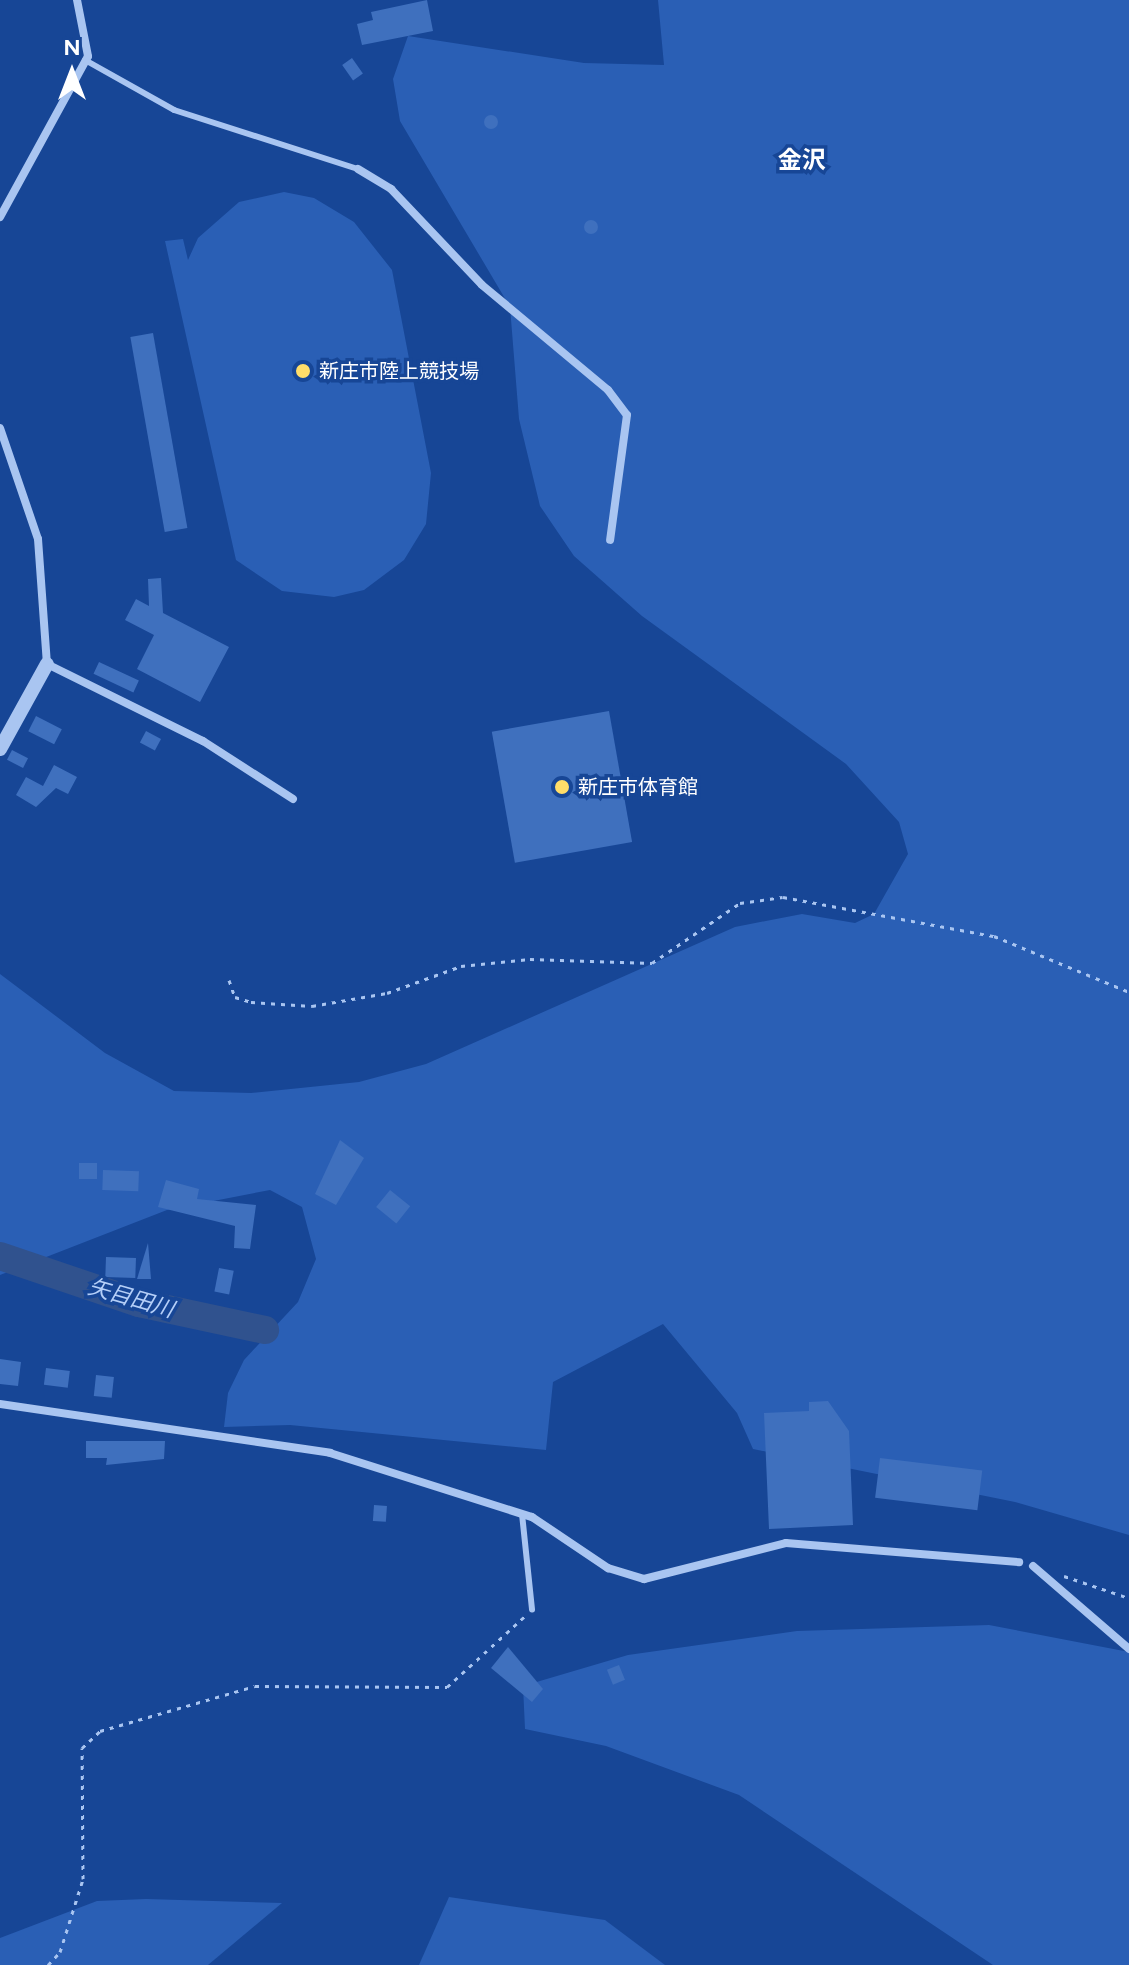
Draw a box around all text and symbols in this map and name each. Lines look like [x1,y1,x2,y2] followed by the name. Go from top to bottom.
[32,32,112,112] north arrow
[63,34,81,61] text: N
[778,146,826,174] district label: 金沢
[319,359,479,383] place label: 新庄市陸上競技場
[294,362,312,380] marker: 新庄市陸上競技場
[578,775,698,799] place label: 新庄市体育館
[553,778,571,796] marker: 新庄市体育館
[85,1273,177,1323] water label: 矢目田川

